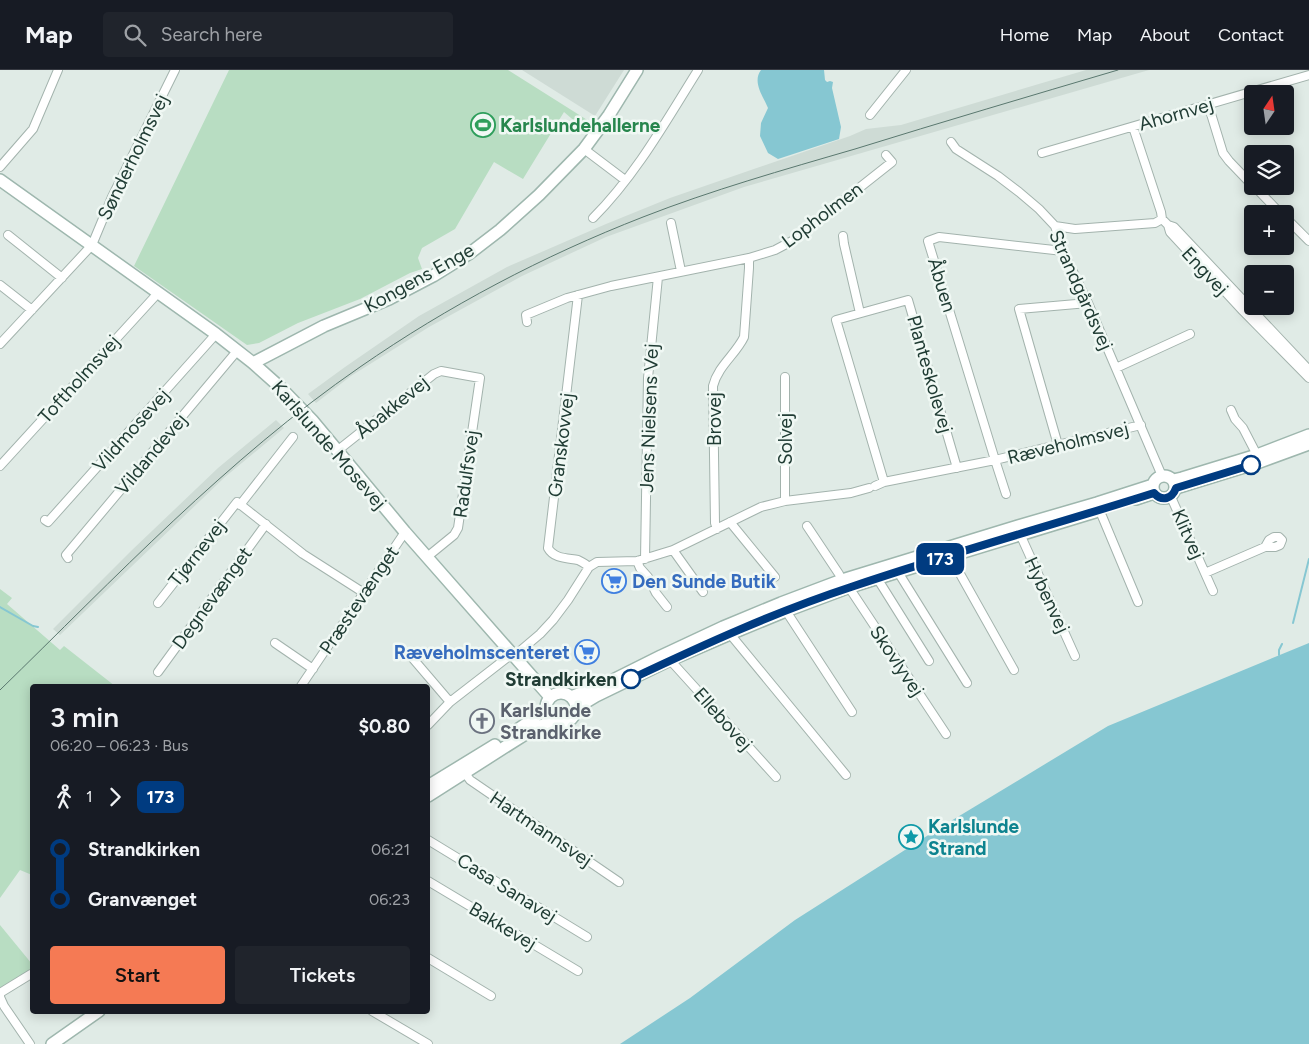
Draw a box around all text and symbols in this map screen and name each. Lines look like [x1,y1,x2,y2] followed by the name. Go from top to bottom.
[103,12,453,57] search box
[25,20,73,49] text: Map
[121,21,149,49] icon: search
[161,23,262,46] text: Search here
[1000,24,1049,46] text: Home
[1077,24,1112,46] text: Map
[1140,24,1190,46] text: About
[1218,24,1284,46] text: Contact
[1244,85,1294,135] north arrow
[1244,85,1294,315] map controls
[93,90,173,224] street label: Sønderholmsvej
[1136,92,1216,136] street label: Ahornvej
[470,112,496,138] sports icon: Karlslundehallerne
[500,114,661,137] place label: Karlslundehallerne
[1244,145,1294,195] button: layers
[777,177,867,253] street label: Lopholmen
[1244,205,1294,255] button: +
[1044,226,1118,354] street label: Strandgårdsvej
[360,238,478,318] street label: Kongens Enge
[1177,242,1233,300] street label: Engvej
[923,255,961,315] street label: Åbuen
[1244,265,1294,315] button: −
[902,313,958,435] street label: Planteskolevej
[33,330,125,428] street label: Toftholmsvej
[635,343,663,493] street label: Jens Nielsens Vej
[351,371,433,443] street label: Åbakkevej
[267,376,391,514] street label: Karlslunde Mosevej
[88,384,174,476] street label: Vildmosevej
[543,392,579,498] street label: Granskovvej
[703,392,726,446] street label: Brovej
[110,408,192,500] street label: Vildandevej
[774,413,797,465] street label: Solvej
[1005,417,1131,469] street label: Ræveholmsvej
[448,429,484,519] street label: Radulfsvej
[1241,455,1261,475] unlabelled marker
[1167,505,1209,563] street label: Klitvej
[164,515,230,591] street label: Tjørnevej
[314,541,404,659] street label: Præstevænget
[167,542,257,654] street label: Degnevænget
[911,543,969,575] line badge: 173
[926,548,954,570] text: 173
[1019,553,1075,637] street label: Hybenvej
[601,568,627,594] supermarket icon: Den Sunde Butik
[632,570,777,593] place label: Den Sunde Butik
[865,621,929,701] street label: Skovlyvej
[574,639,600,665] supermarket icon: Ræveholmscenteret
[394,641,570,664] place label: Ræveholmscenteret
[505,668,617,691] place label: Strandkirken
[621,669,641,689] marker: Strandkirken
[689,683,757,755] street label: Ellebovej
[500,699,602,744] place label: Karlslunde Strandkirke
[50,700,119,734] text: 3 min
[469,708,495,734] church icon: Karlslunde Strandkirke
[359,715,410,738] text: $0.80
[50,736,188,755] text: 06:20 – 06:23 · Bus
[50,783,78,811] icon: walk
[101,783,129,811] icon: forward
[147,786,174,808] text: 173
[485,786,597,872] street label: Hartmannsvej
[86,787,93,806] text: 1
[928,815,1020,860] place label: Karlslunde Strand
[898,824,924,850] place icon: Karlslunde Strand
[88,838,200,861] text: Strandkirken
[371,840,410,859] text: 06:21
[453,848,561,928] street label: Casa Sanavej
[88,888,197,911] text: Granvænget
[369,890,410,909] text: 06:23
[465,897,541,955] street label: Bakkevej
[50,946,225,1004] button: Start
[235,946,410,1004] button: Tickets

